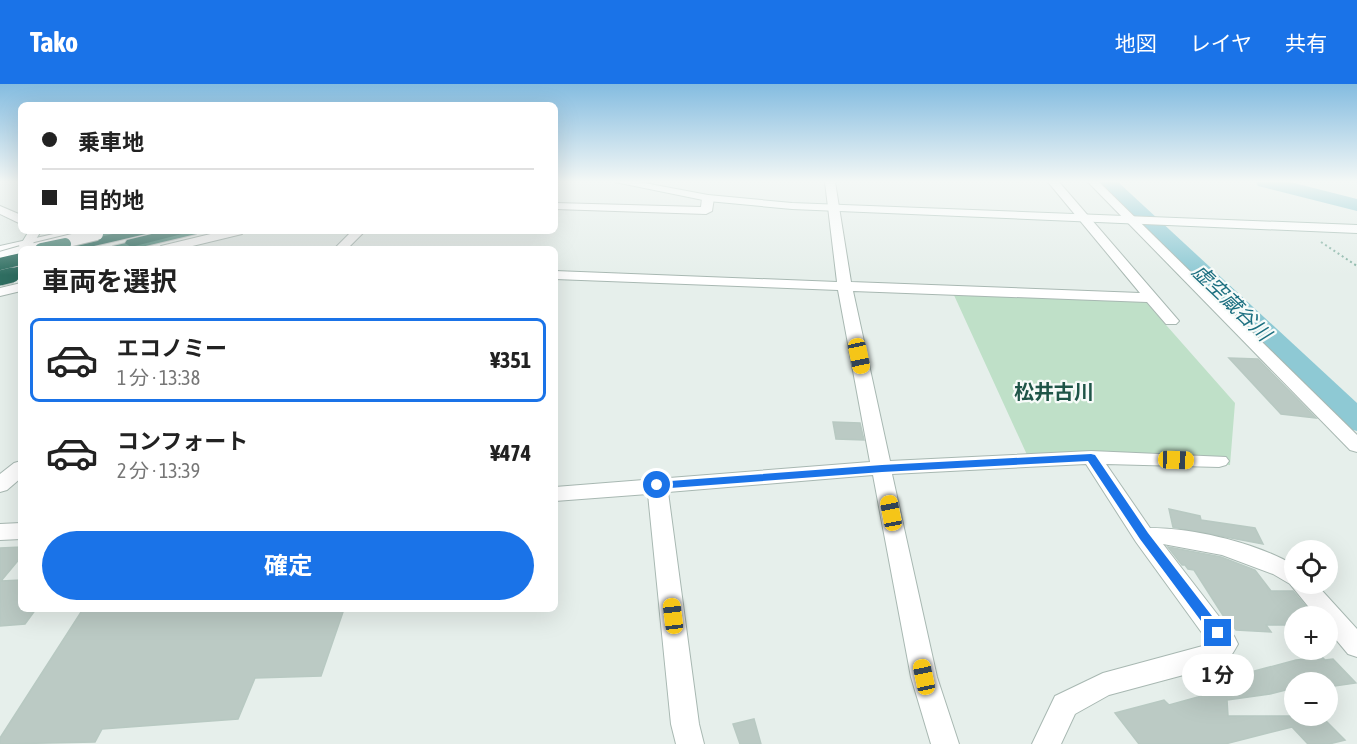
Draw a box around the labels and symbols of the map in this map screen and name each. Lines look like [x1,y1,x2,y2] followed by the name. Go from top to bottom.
[1188,259,1277,346] water label: 虚空蔵谷川
[846,337,872,375] car
[1014,380,1094,403] district label: 松井古川
[1158,450,1194,470] car
[643,471,670,498] route start
[879,494,903,532] car
[662,597,684,635] car
[1204,619,1231,646] route end
[1182,654,1254,696] callout: 1 分
[911,658,937,696] car

